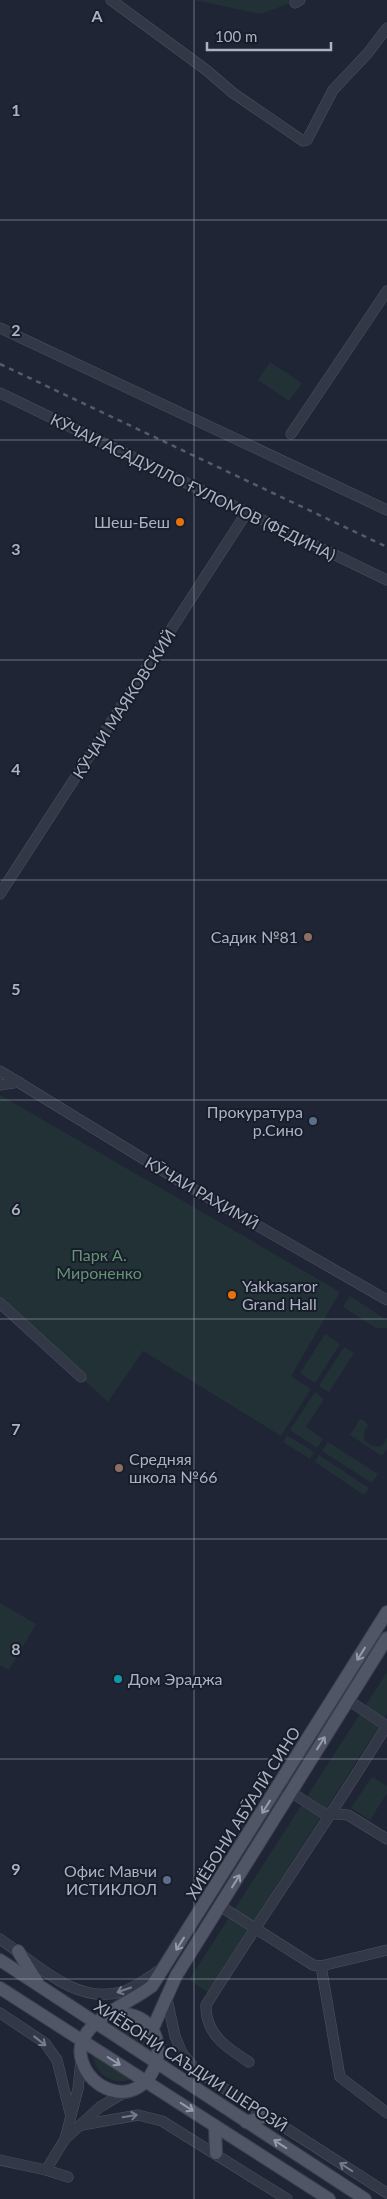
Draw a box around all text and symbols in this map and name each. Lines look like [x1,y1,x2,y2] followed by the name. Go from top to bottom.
[90,6,103,25] text: A
[207,20,331,52] scale bar
[215,27,257,45] text: 100 m
[11,100,21,119] text: 1
[11,320,21,339] text: 2
[48,409,339,564] street label: КӮЧАИ АСАДУЛЛО ҒУЛОМОВ (ФЕДИНА)
[94,512,170,531] place label: Шеш-Беш
[174,516,186,528] marker: Шеш-Беш
[11,539,21,558] text: 3
[68,626,179,782] street label: КӮЧАИ МАЯКОВСКИЙ
[11,759,21,778] text: 4
[211,927,298,946] place label: Садик №81
[302,931,314,943] marker: Садик №81
[11,979,21,998] text: 5
[207,1102,303,1139] place label: Прокуратура р.Сино
[307,1115,319,1127] marker: Прокуратура р.Сино
[142,1152,263,1233] street label: КӮЧАИ РАҲИМӢ
[11,1199,21,1218] text: 6
[56,1245,142,1282] park label: Парк А. Мироненко
[242,1276,318,1313] place label: Yakkasaror Grand Hall
[226,1289,238,1301] marker: Yakkasaror Grand Hall
[11,1419,21,1438] text: 7
[129,1449,217,1486] place label: Средняя школа №66
[113,1462,125,1474] marker: Средняя школа №66
[11,1639,21,1658] text: 8
[356,1647,367,1661] one-way arrow
[128,1669,223,1688] place label: Дом Эраджа
[112,1673,124,1685] marker: Дом Эраджа
[182,1723,304,1902] street label: ХИЁБОНИ АБӮАЛӢ СИНО
[316,1736,327,1750] one-way arrow
[261,1799,271,1813] one-way arrow
[11,1859,21,1878] text: 9
[64,1861,157,1898] place label: Офис Мавчи ИСТИКЛОЛ
[161,1874,173,1886] marker: Офис Мавчи ИСТИКЛОЛ
[231,1874,241,1888] one-way arrow
[175,1937,185,1951] one-way arrow
[117,1986,133,1995] one-way arrow
[91,1996,291,2135] street label: ХИЁБОНИ САЪДИИ ШЕРОЗӢ
[34,2035,47,2046] one-way arrow
[107,2056,121,2066] one-way arrow
[179,2102,193,2112] one-way arrow
[122,2111,138,2121] one-way arrow
[273,2139,287,2149] one-way arrow
[339,2161,353,2172] one-way arrow

